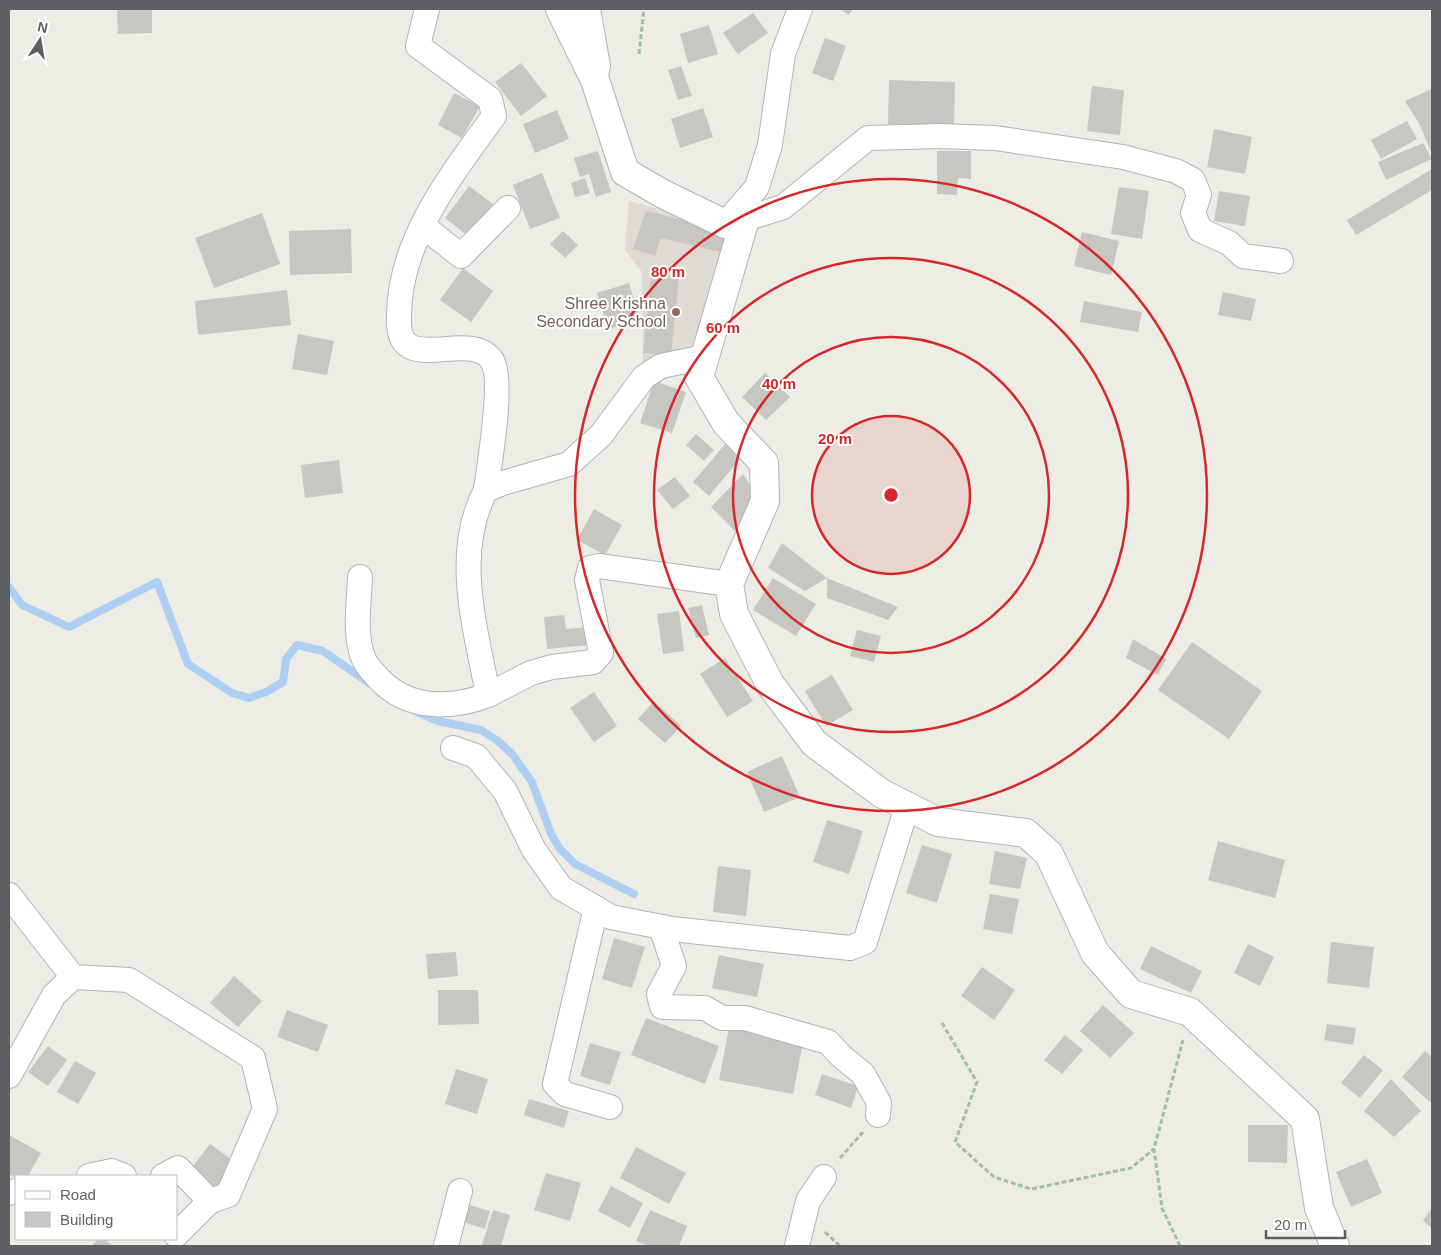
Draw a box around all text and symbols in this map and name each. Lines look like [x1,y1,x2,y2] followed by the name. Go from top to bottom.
[15,15,65,65] north arrow
[36,18,49,36] text: N
[651,263,685,280] text: 80 m
[536,295,666,330] place label: Shree Krishna Secondary School
[670,306,682,318] marker: Shree Krishna Secondary School
[706,319,740,336] text: 60 m
[762,375,796,392] text: 40 m
[818,430,852,447] text: 20 m
[882,486,900,504] centre of rings
[15,1175,178,1240] legend
[60,1186,96,1203] text: Road
[1266,1208,1345,1240] scale bar
[60,1211,113,1228] text: Building
[1274,1216,1307,1233] text: 20 m

